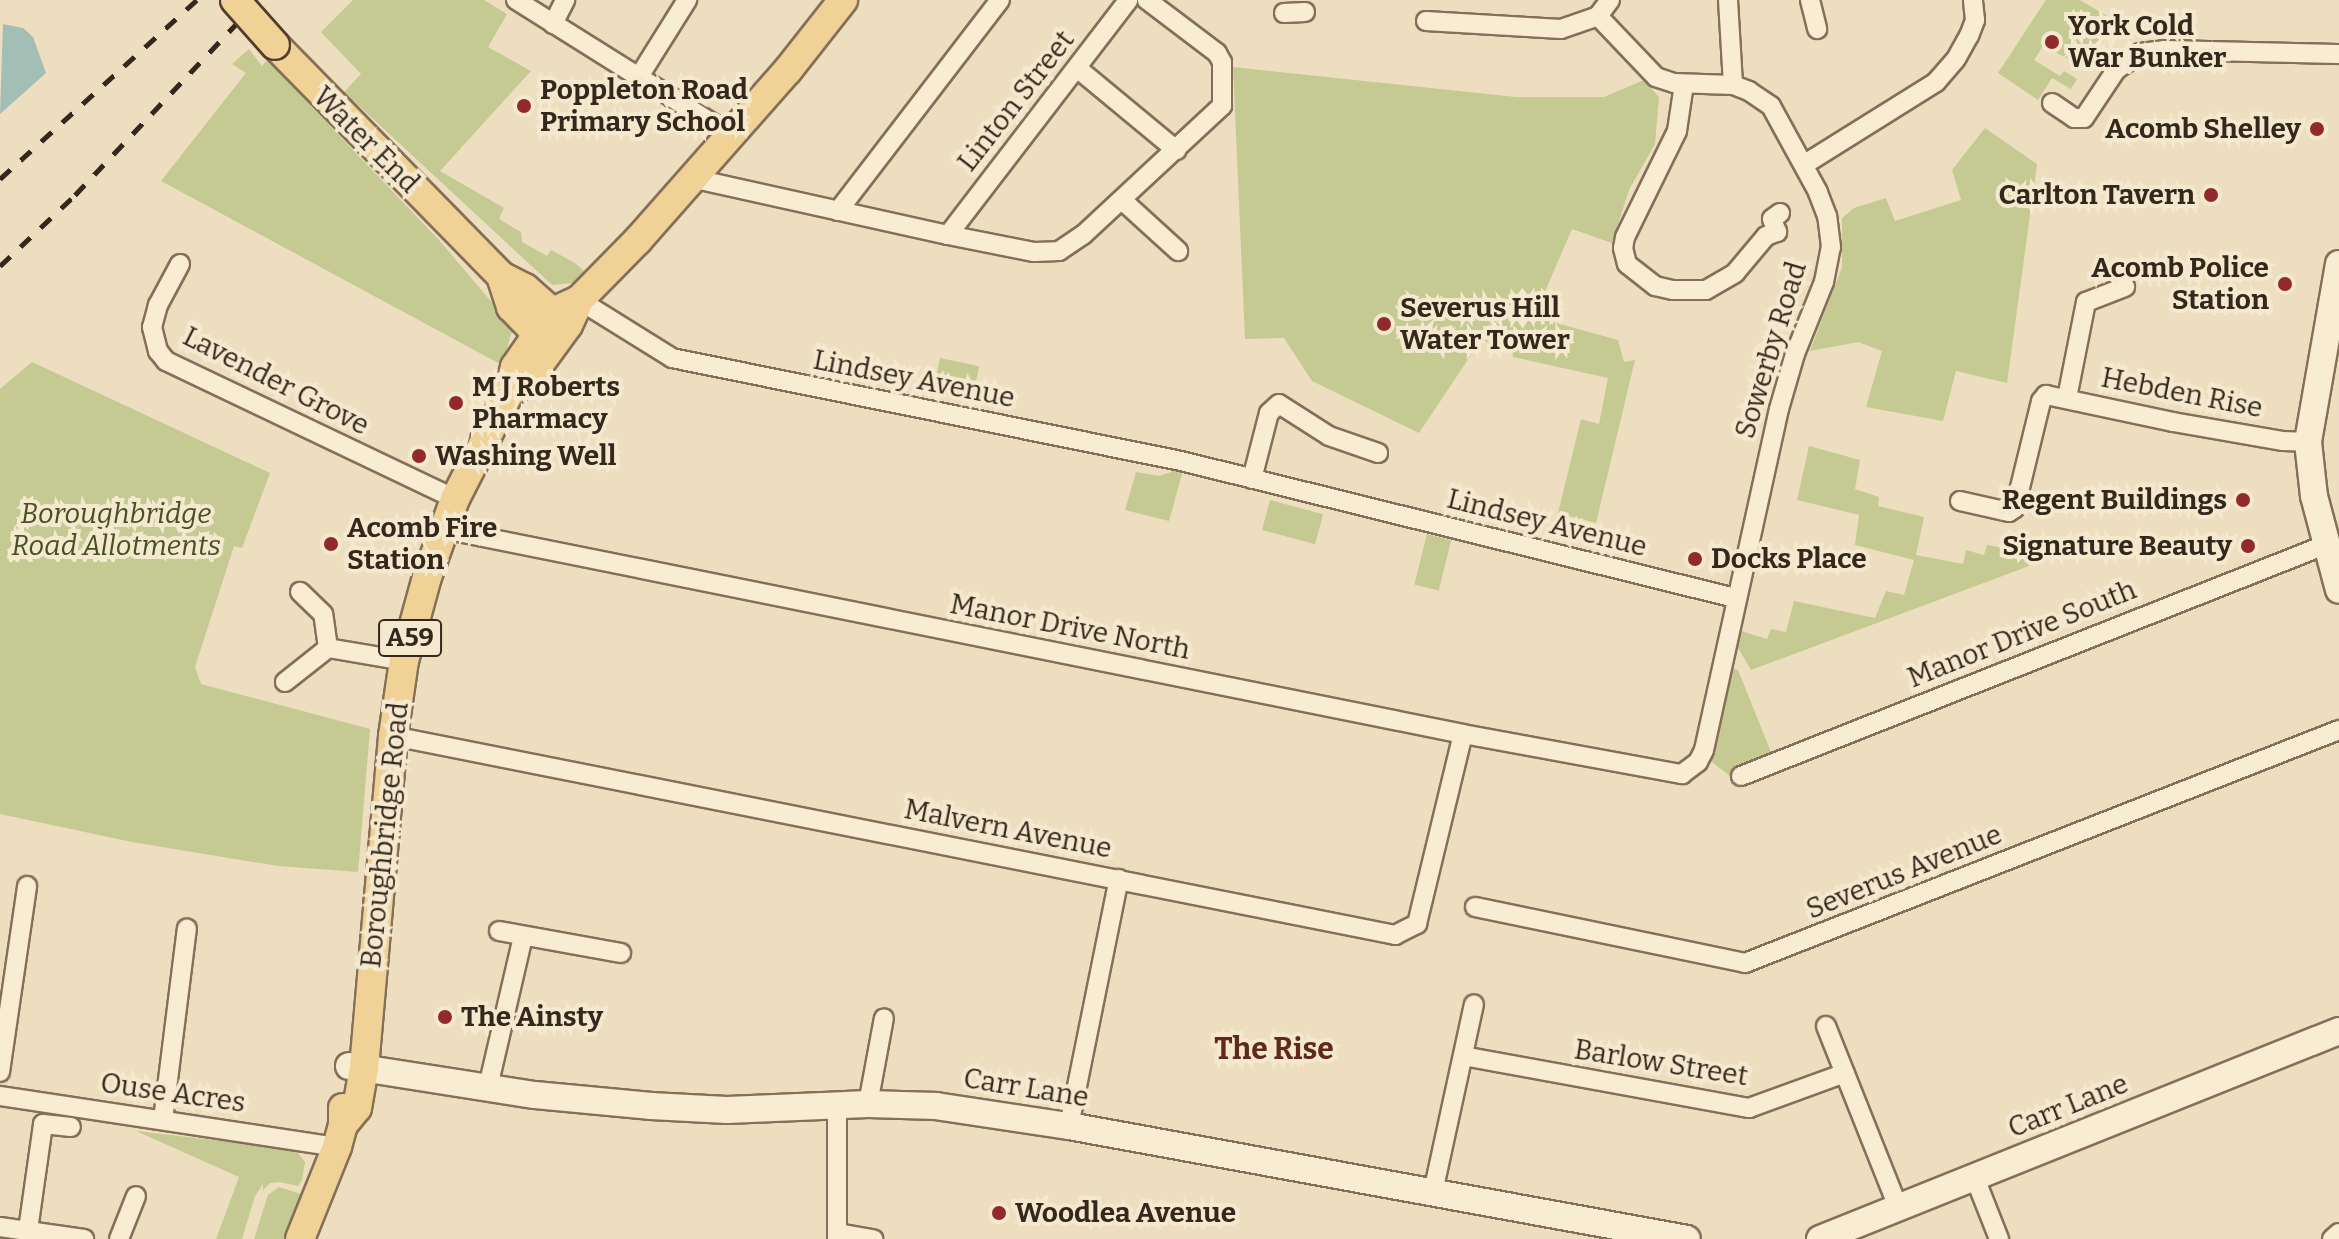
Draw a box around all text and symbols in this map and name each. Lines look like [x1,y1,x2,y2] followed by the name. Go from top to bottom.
[2068,9,2227,75] place label: York Cold War Bunker
[951,24,1081,178] street label: Linton Street
[2043,33,2061,51] marker: York Cold War Bunker
[540,73,748,139] place label: Poppleton Road Primary School
[306,80,426,200] street label: Water End
[515,97,533,115] marker: Poppleton Road Primary School
[2105,112,2301,146] place label: Acomb Shelley
[2308,120,2326,138] marker: Acomb Shelley
[1999,178,2195,212] place label: Carlton Tavern
[2202,186,2220,204] marker: Carlton Tavern
[2091,251,2269,317] place label: Acomb Police Station
[1728,258,1814,442] street label: Sowerby Road
[2276,275,2294,293] marker: Acomb Police Station
[1400,291,1570,357] place label: Severus Hill Water Tower
[1375,315,1393,333] marker: Severus Hill Water Tower
[177,320,375,442] street label: Lavender Grove
[810,343,1018,415] street label: Lindsey Avenue
[2098,361,2266,425] street label: Hebden Rise
[472,370,620,436] place label: M J Roberts Pharmacy
[447,394,465,412] marker: M J Roberts Pharmacy
[435,439,616,473] place label: Washing Well
[410,447,428,465] marker: Washing Well
[1444,482,1650,564] street label: Lindsey Avenue
[2002,483,2227,517] place label: Regent Buildings
[2234,491,2252,509] marker: Regent Buildings
[11,497,221,563] park label: Boroughbridge Road Allotments
[347,511,497,577] place label: Acomb Fire Station
[2002,529,2232,563] place label: Signature Beauty
[322,535,340,553] marker: Acomb Fire Station
[2239,537,2257,555] marker: Signature Beauty
[1711,542,1867,576] place label: Docks Place
[1686,550,1704,568] marker: Docks Place
[1903,573,2141,695] street label: Manor Drive South
[947,587,1193,667] street label: Manor Drive North
[378,616,442,660] road number: A59
[354,701,416,969] street label: Boroughbridge Road
[901,792,1115,866] street label: Malvern Avenue
[1801,818,2007,926] street label: Severus Avenue
[461,1000,603,1034] place label: The Ainsty
[436,1008,454,1026] marker: The Ainsty
[1214,1031,1334,1067] district label: The Rise
[1572,1033,1750,1093] street label: Barlow Street
[961,1062,1091,1114] street label: Carr Lane
[98,1066,248,1120] street label: Ouse Acres
[2003,1067,2133,1145] street label: Carr Lane
[1015,1196,1236,1230] place label: Woodlea Avenue
[990,1204,1008,1222] marker: Woodlea Avenue

